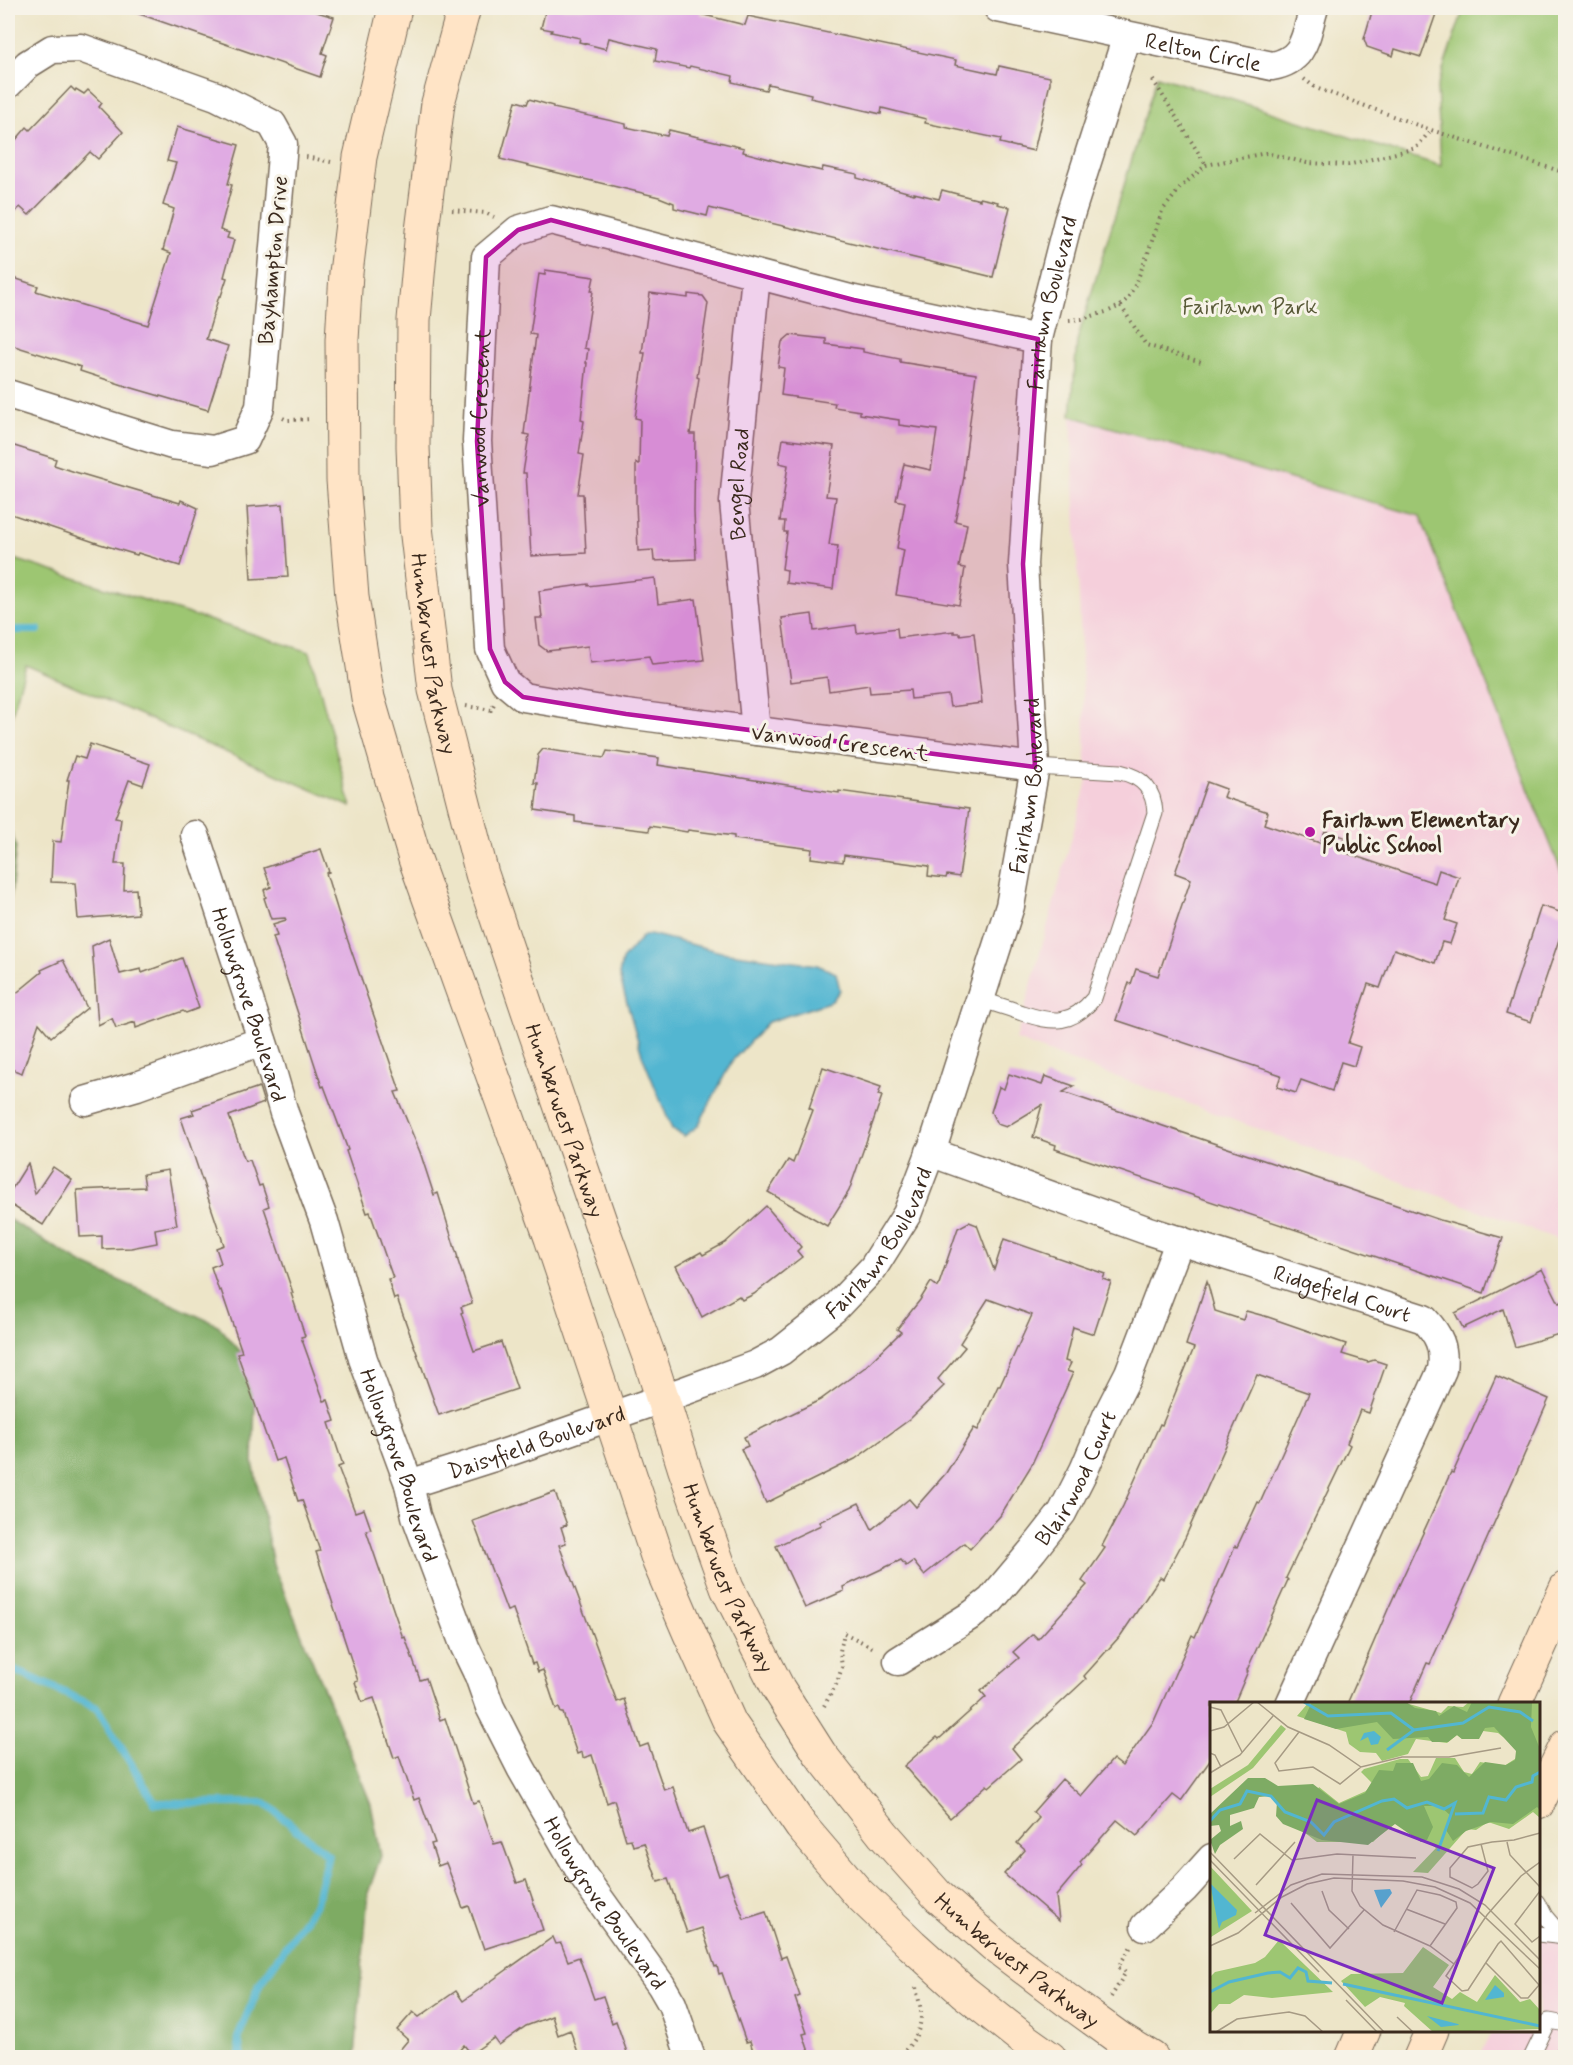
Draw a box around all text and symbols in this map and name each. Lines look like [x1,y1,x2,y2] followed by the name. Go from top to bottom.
[1142,28,1264,79] street label: Relton Circle
[253,175,295,346] street label: Bayhampton Drive
[1023,214,1085,391] street label: Fairlawn Boulevard
[1182,294,1318,322] park label: Fairlawn Park
[465,328,498,508] street label: Vanwood Crescent
[722,427,757,541] street label: Bengel Road
[403,552,463,758] street label: Humberwest Parkway
[1004,697,1051,876] street label: Fairlawn Boulevard
[749,719,930,769] street label: Vanwood Crescent
[1322,807,1520,860] place label: Fairlawn Elementary Public School
[1303,825,1317,839] marker: Fairlawn Elementary Public School
[204,904,292,1105] street label: Hollowgrove Boulevard
[517,1020,610,1222] street label: Humberwest Parkway
[820,1164,939,1326] street label: Fairlawn Boulevard
[1270,1260,1414,1330] street label: Ridgefield Court
[352,1365,444,1567] street label: Hollowgrove Boulevard
[445,1401,629,1487] street label: Daisyfield Boulevard
[1029,1406,1124,1552] street label: Blairwood Court
[675,1480,780,1678] street label: Humberwest Parkway
[1210,1702,1540,2032] inset map
[536,1812,672,1996] street label: Hollowgrove Boulevard
[928,1887,1105,2035] street label: Humberwest Parkway

